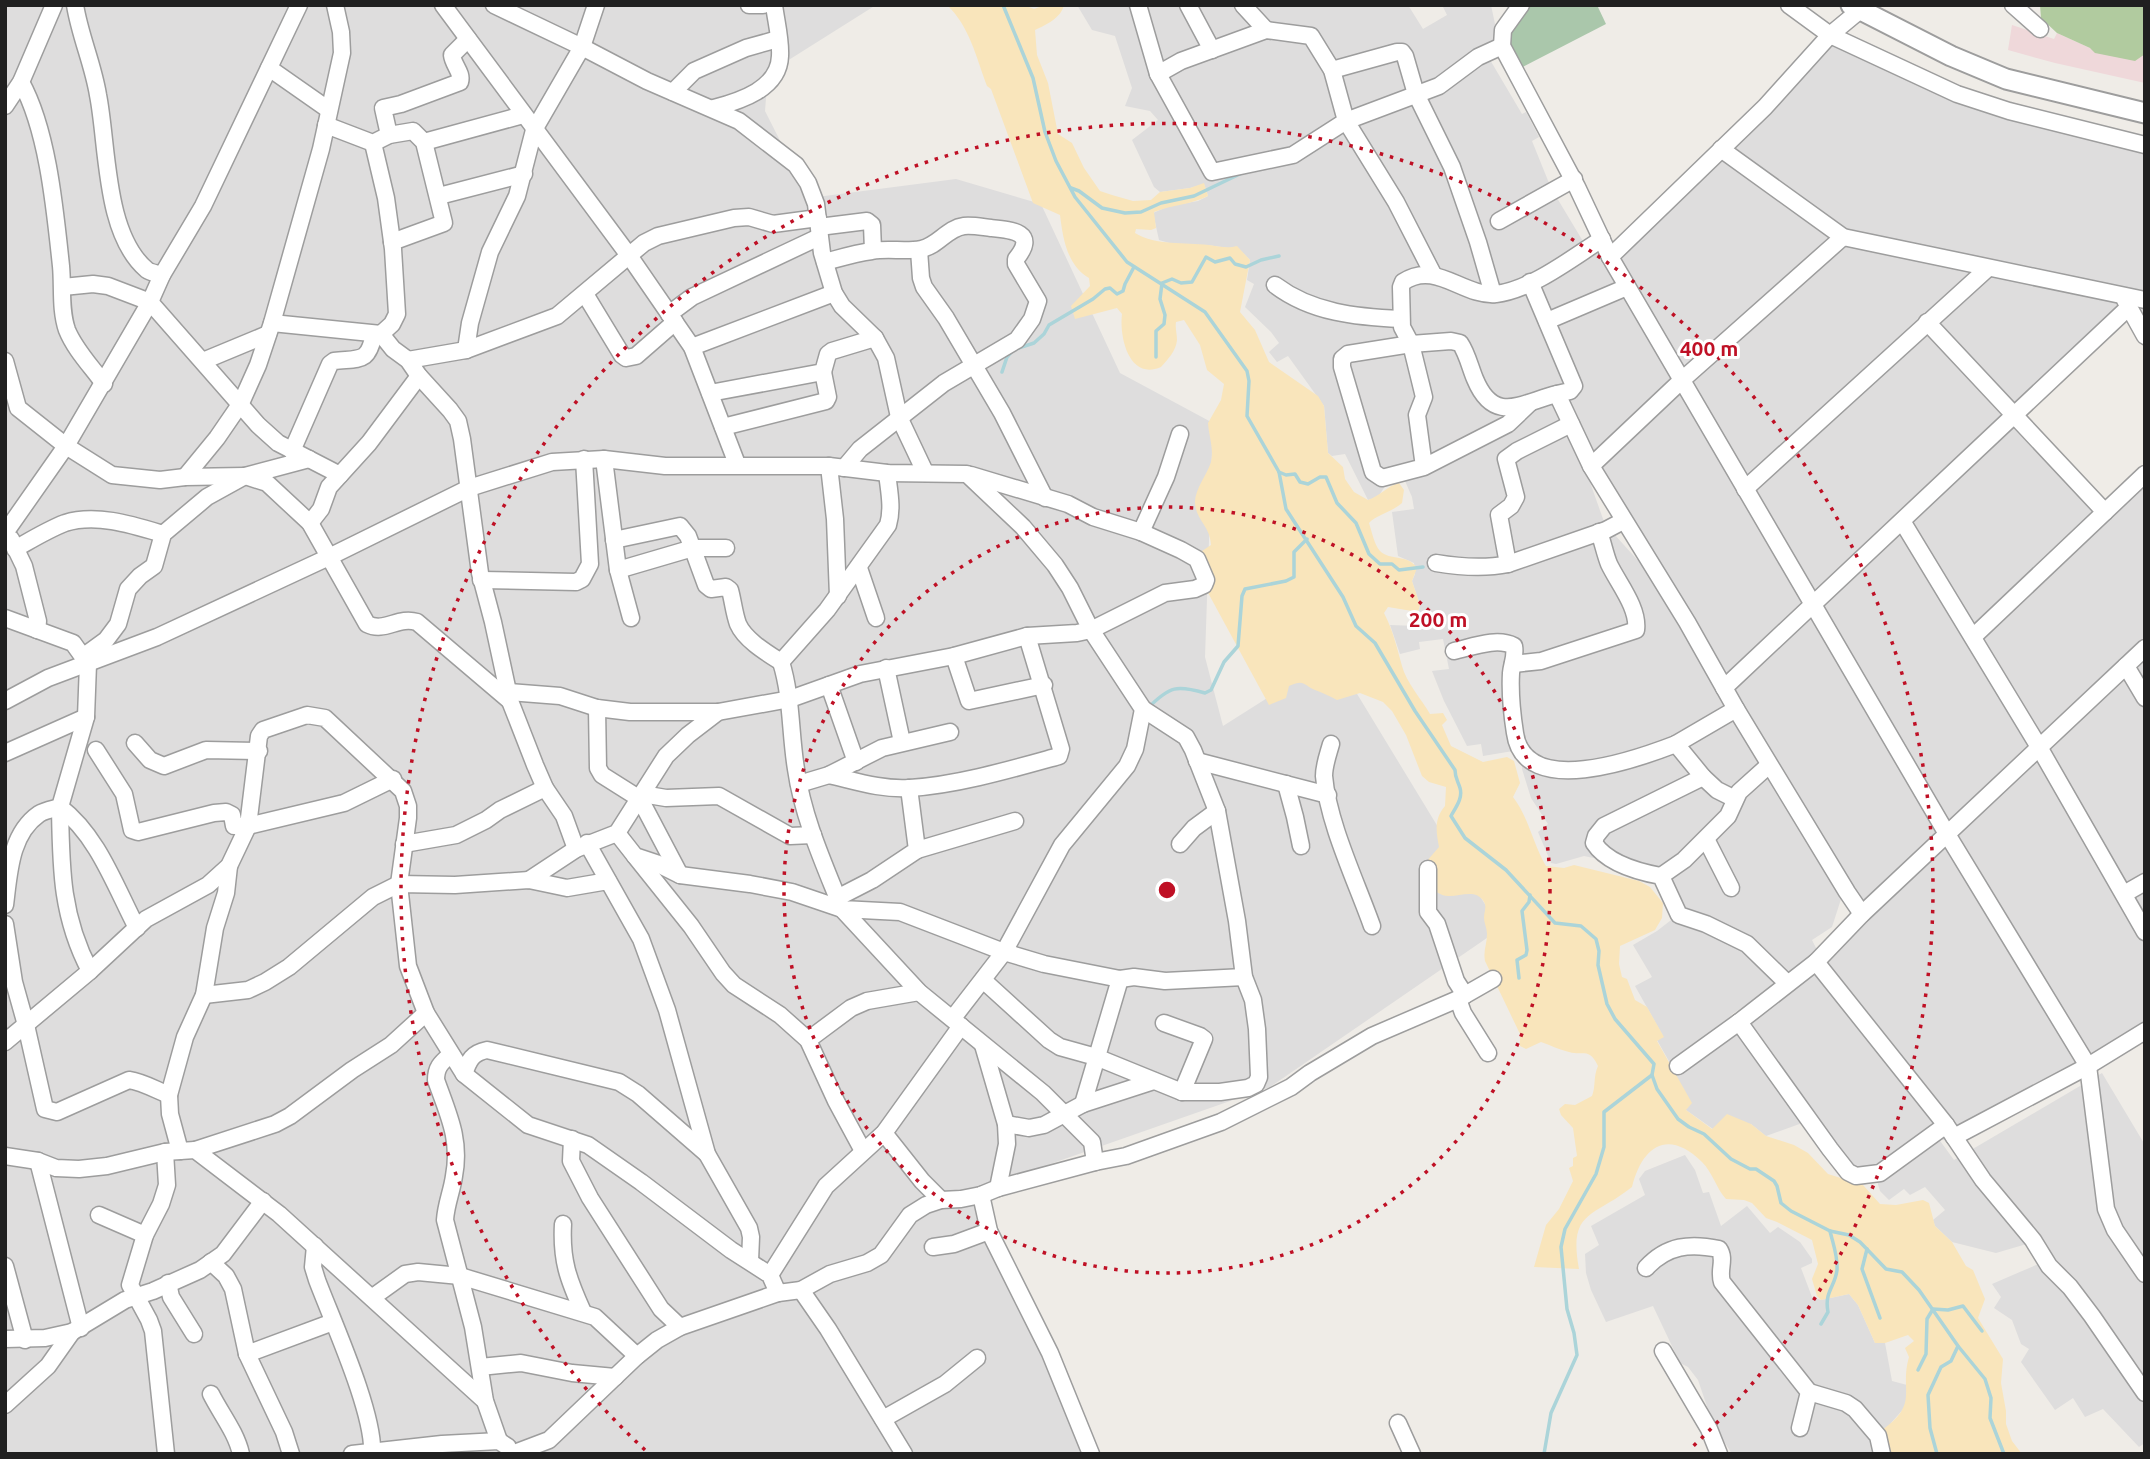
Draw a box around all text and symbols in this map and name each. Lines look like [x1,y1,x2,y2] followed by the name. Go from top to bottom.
[1680,336,1738,360] text: 400 m
[1409,607,1467,631] text: 200 m
[1155,878,1179,902] centre of rings

